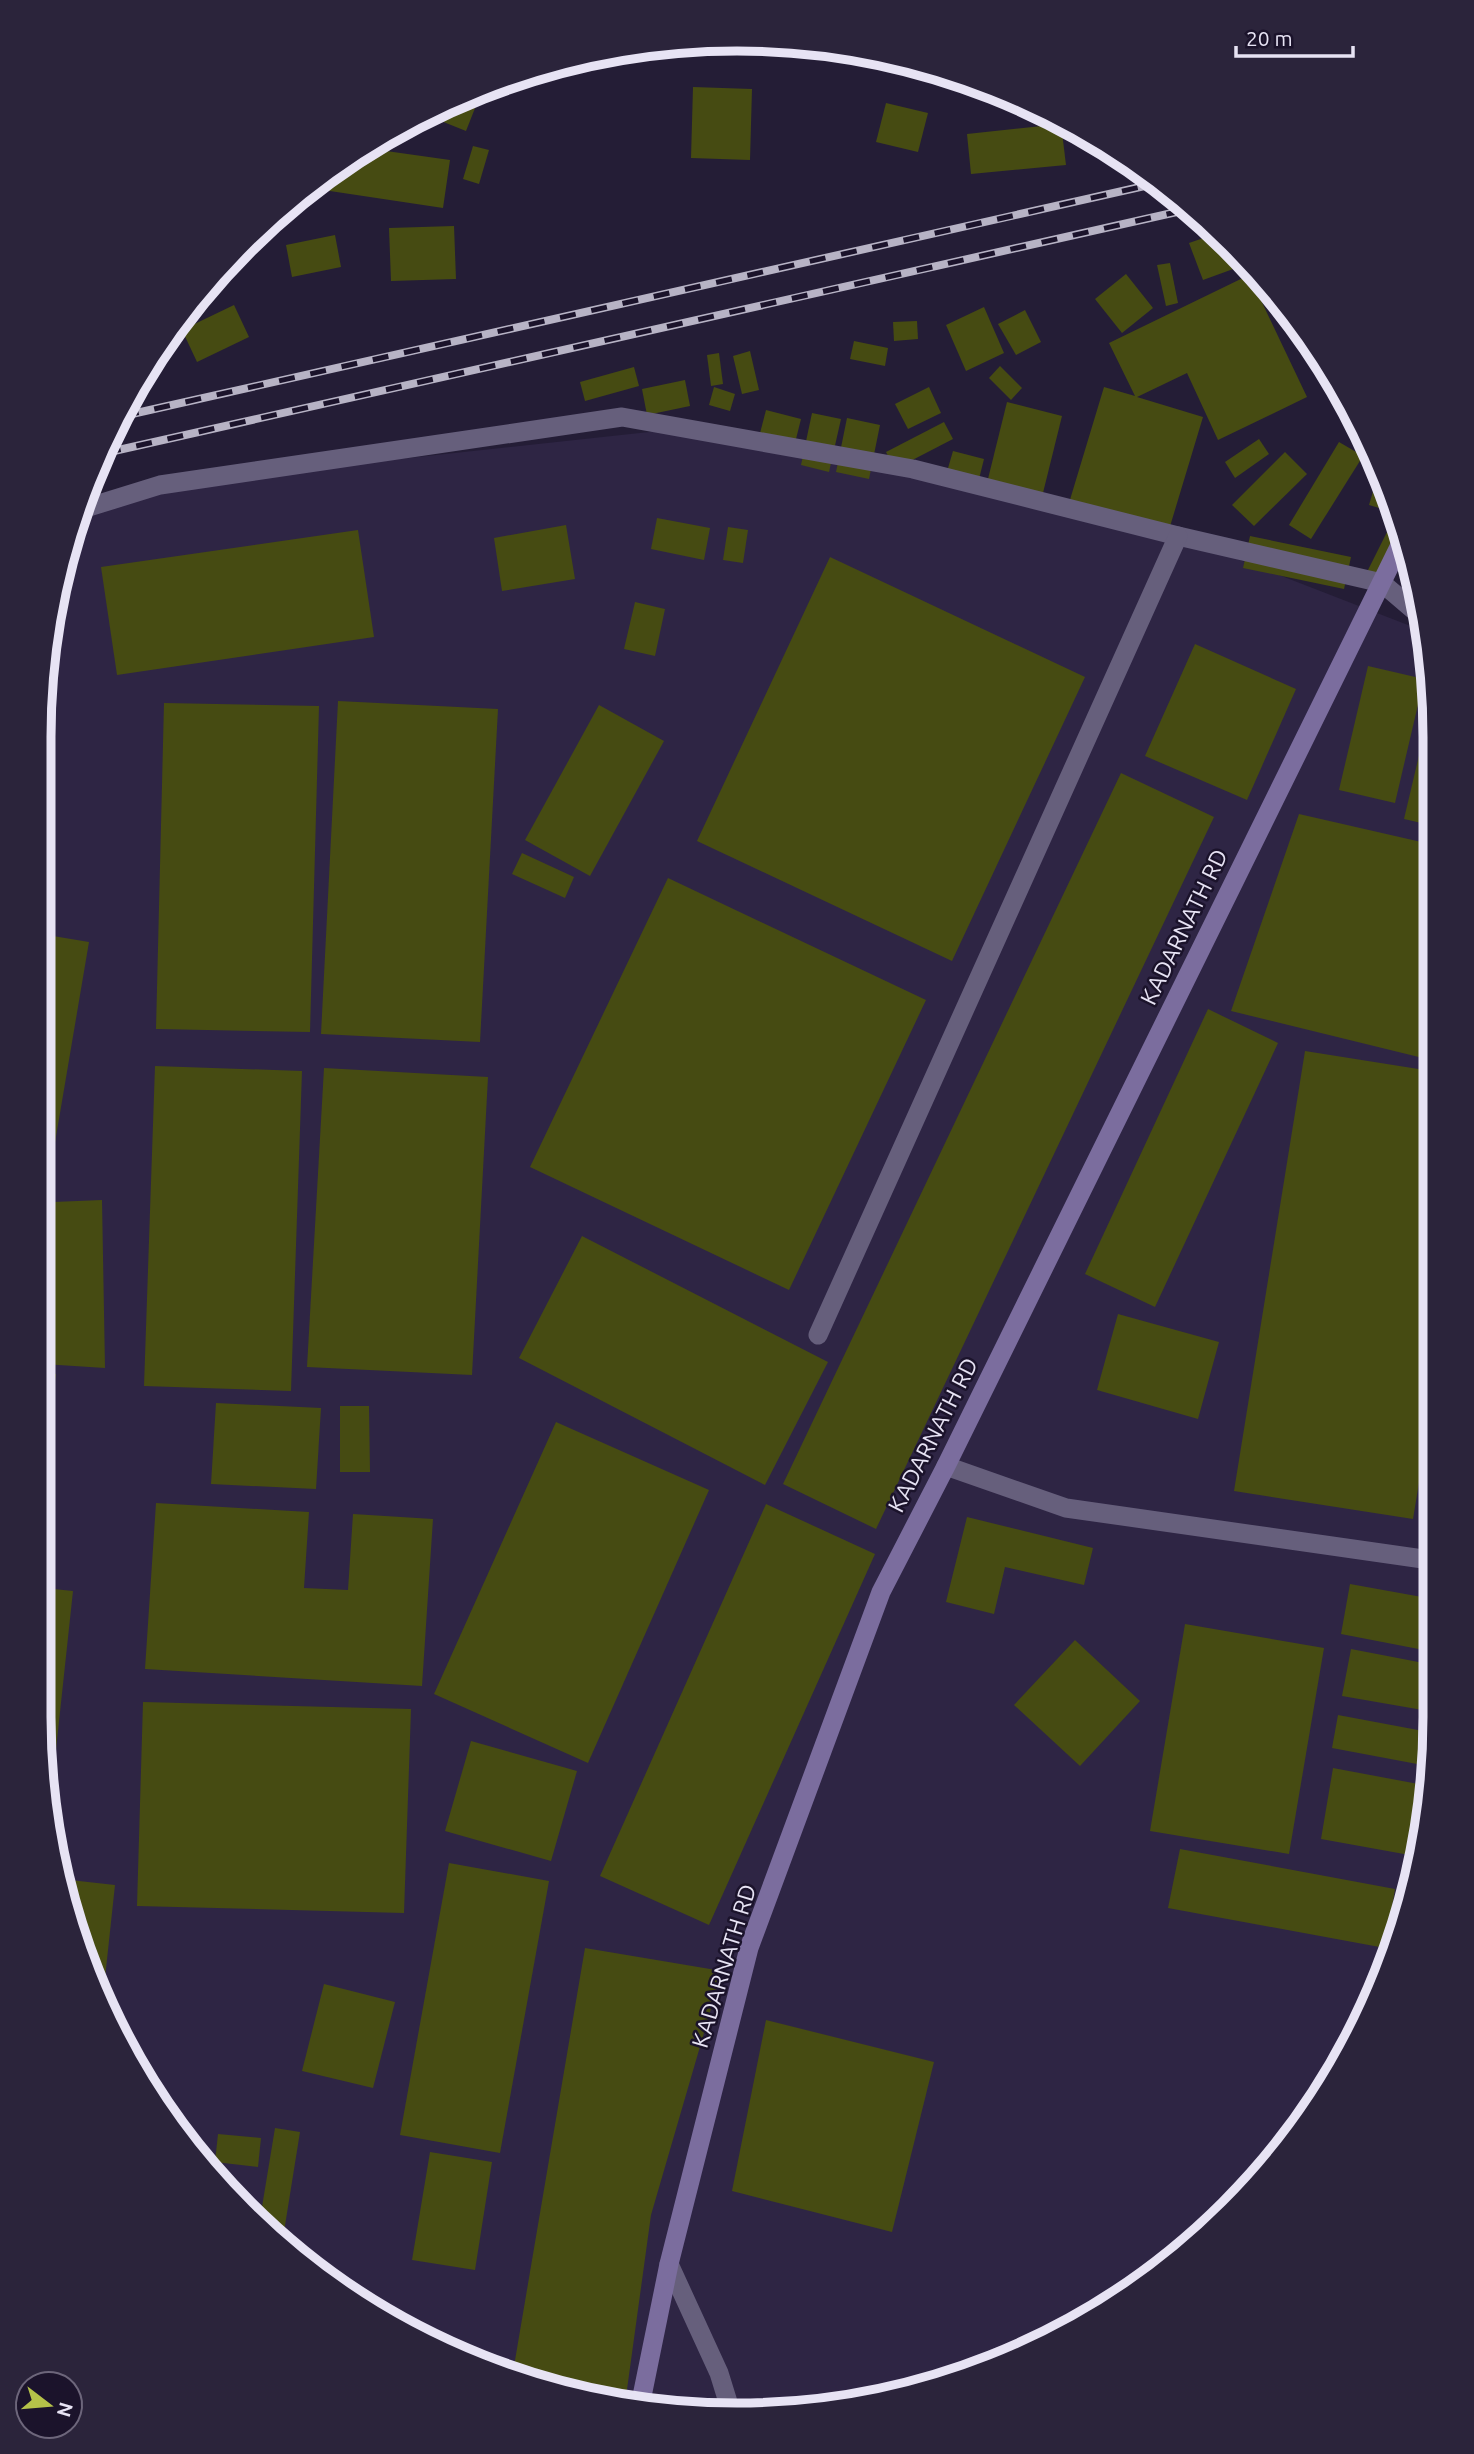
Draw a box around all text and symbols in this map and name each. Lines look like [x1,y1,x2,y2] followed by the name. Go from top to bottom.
[1236,14,1353,58] scale bar
[1246,26,1293,50] text: 20 m
[1135,845,1232,1009] street label: KADARNATH RD
[883,1353,982,1516] street label: KADARNATH RD
[687,1881,760,2051] street label: KADARNATH RD
[14,2370,84,2440] north arrow
[53,2400,78,2420] text: N

